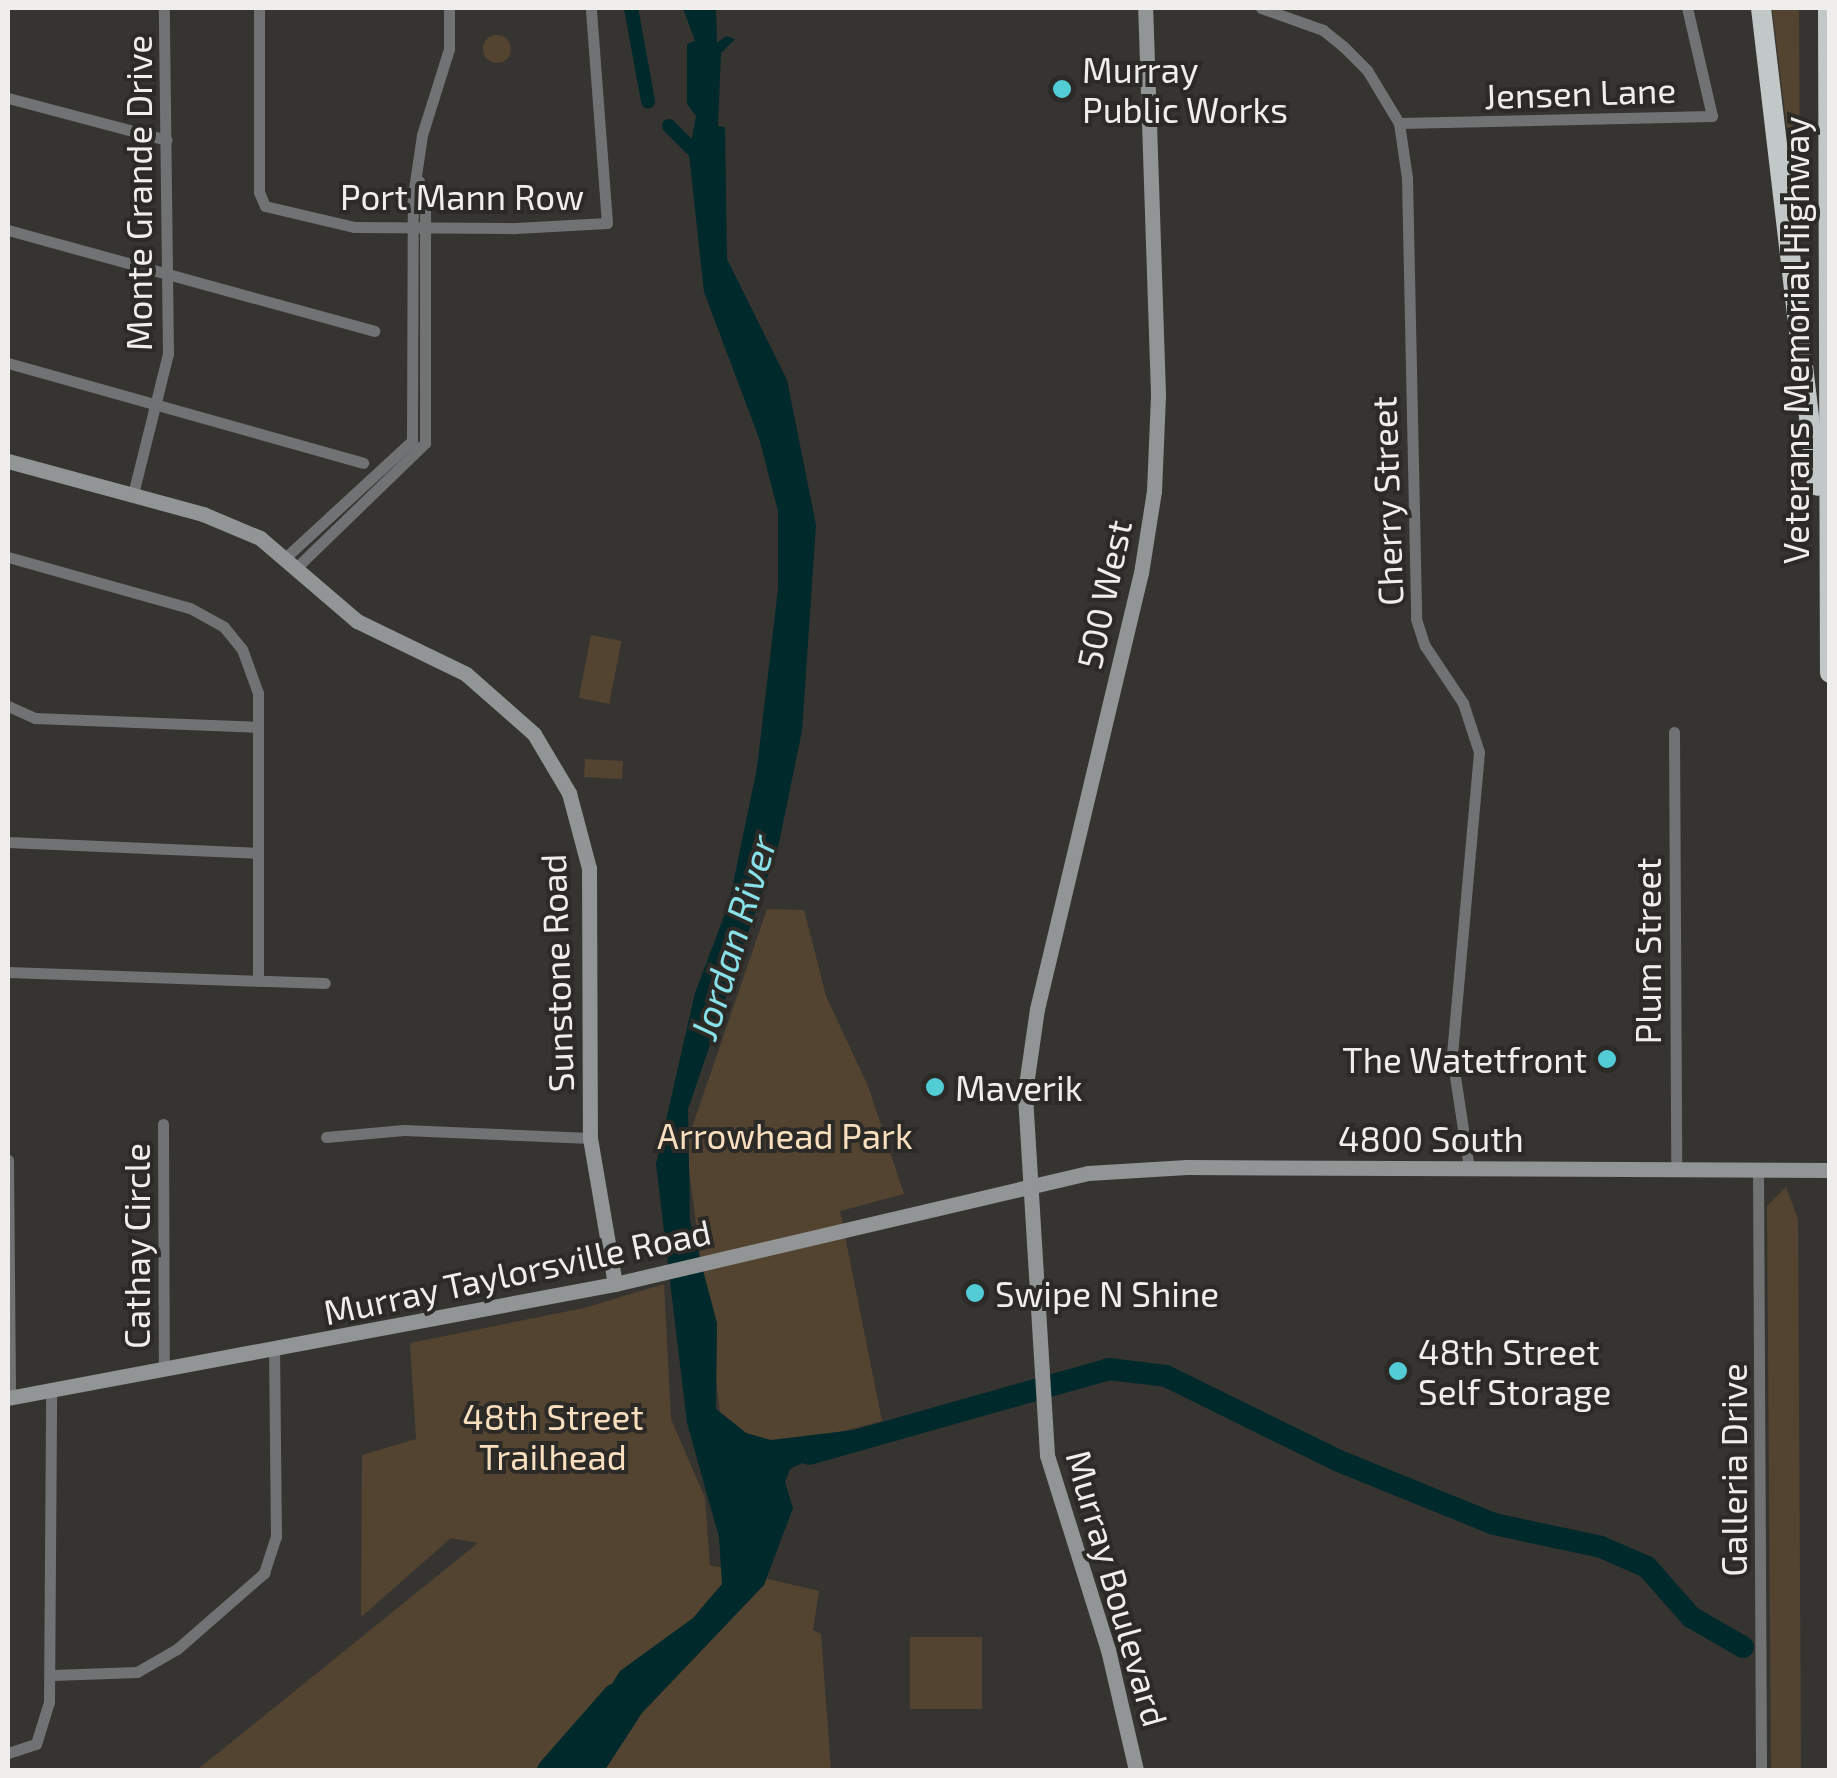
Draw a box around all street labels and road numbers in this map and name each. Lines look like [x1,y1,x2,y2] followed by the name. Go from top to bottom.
[117,35,159,351] street label: Monte Grande Drive
[1483,68,1677,116] street label: Jensen Lane
[1774,116,1816,564] street label: Veterans Memorial Highway
[340,175,584,217] street label: Port Mann Row
[1361,395,1411,607] street label: Cherry Street
[1067,516,1139,672] street label: 500 West
[531,853,581,1093] street label: Sunstone Road
[1626,858,1668,1044] street label: Plum Street
[1338,1117,1524,1159] street label: 4800 South
[115,1143,157,1349] street label: Cathay Circle
[319,1209,715,1333] street label: Murray Taylorsville Road
[1712,1363,1754,1577] street label: Galleria Drive
[1058,1445,1178,1731] street label: Murray Boulevard

